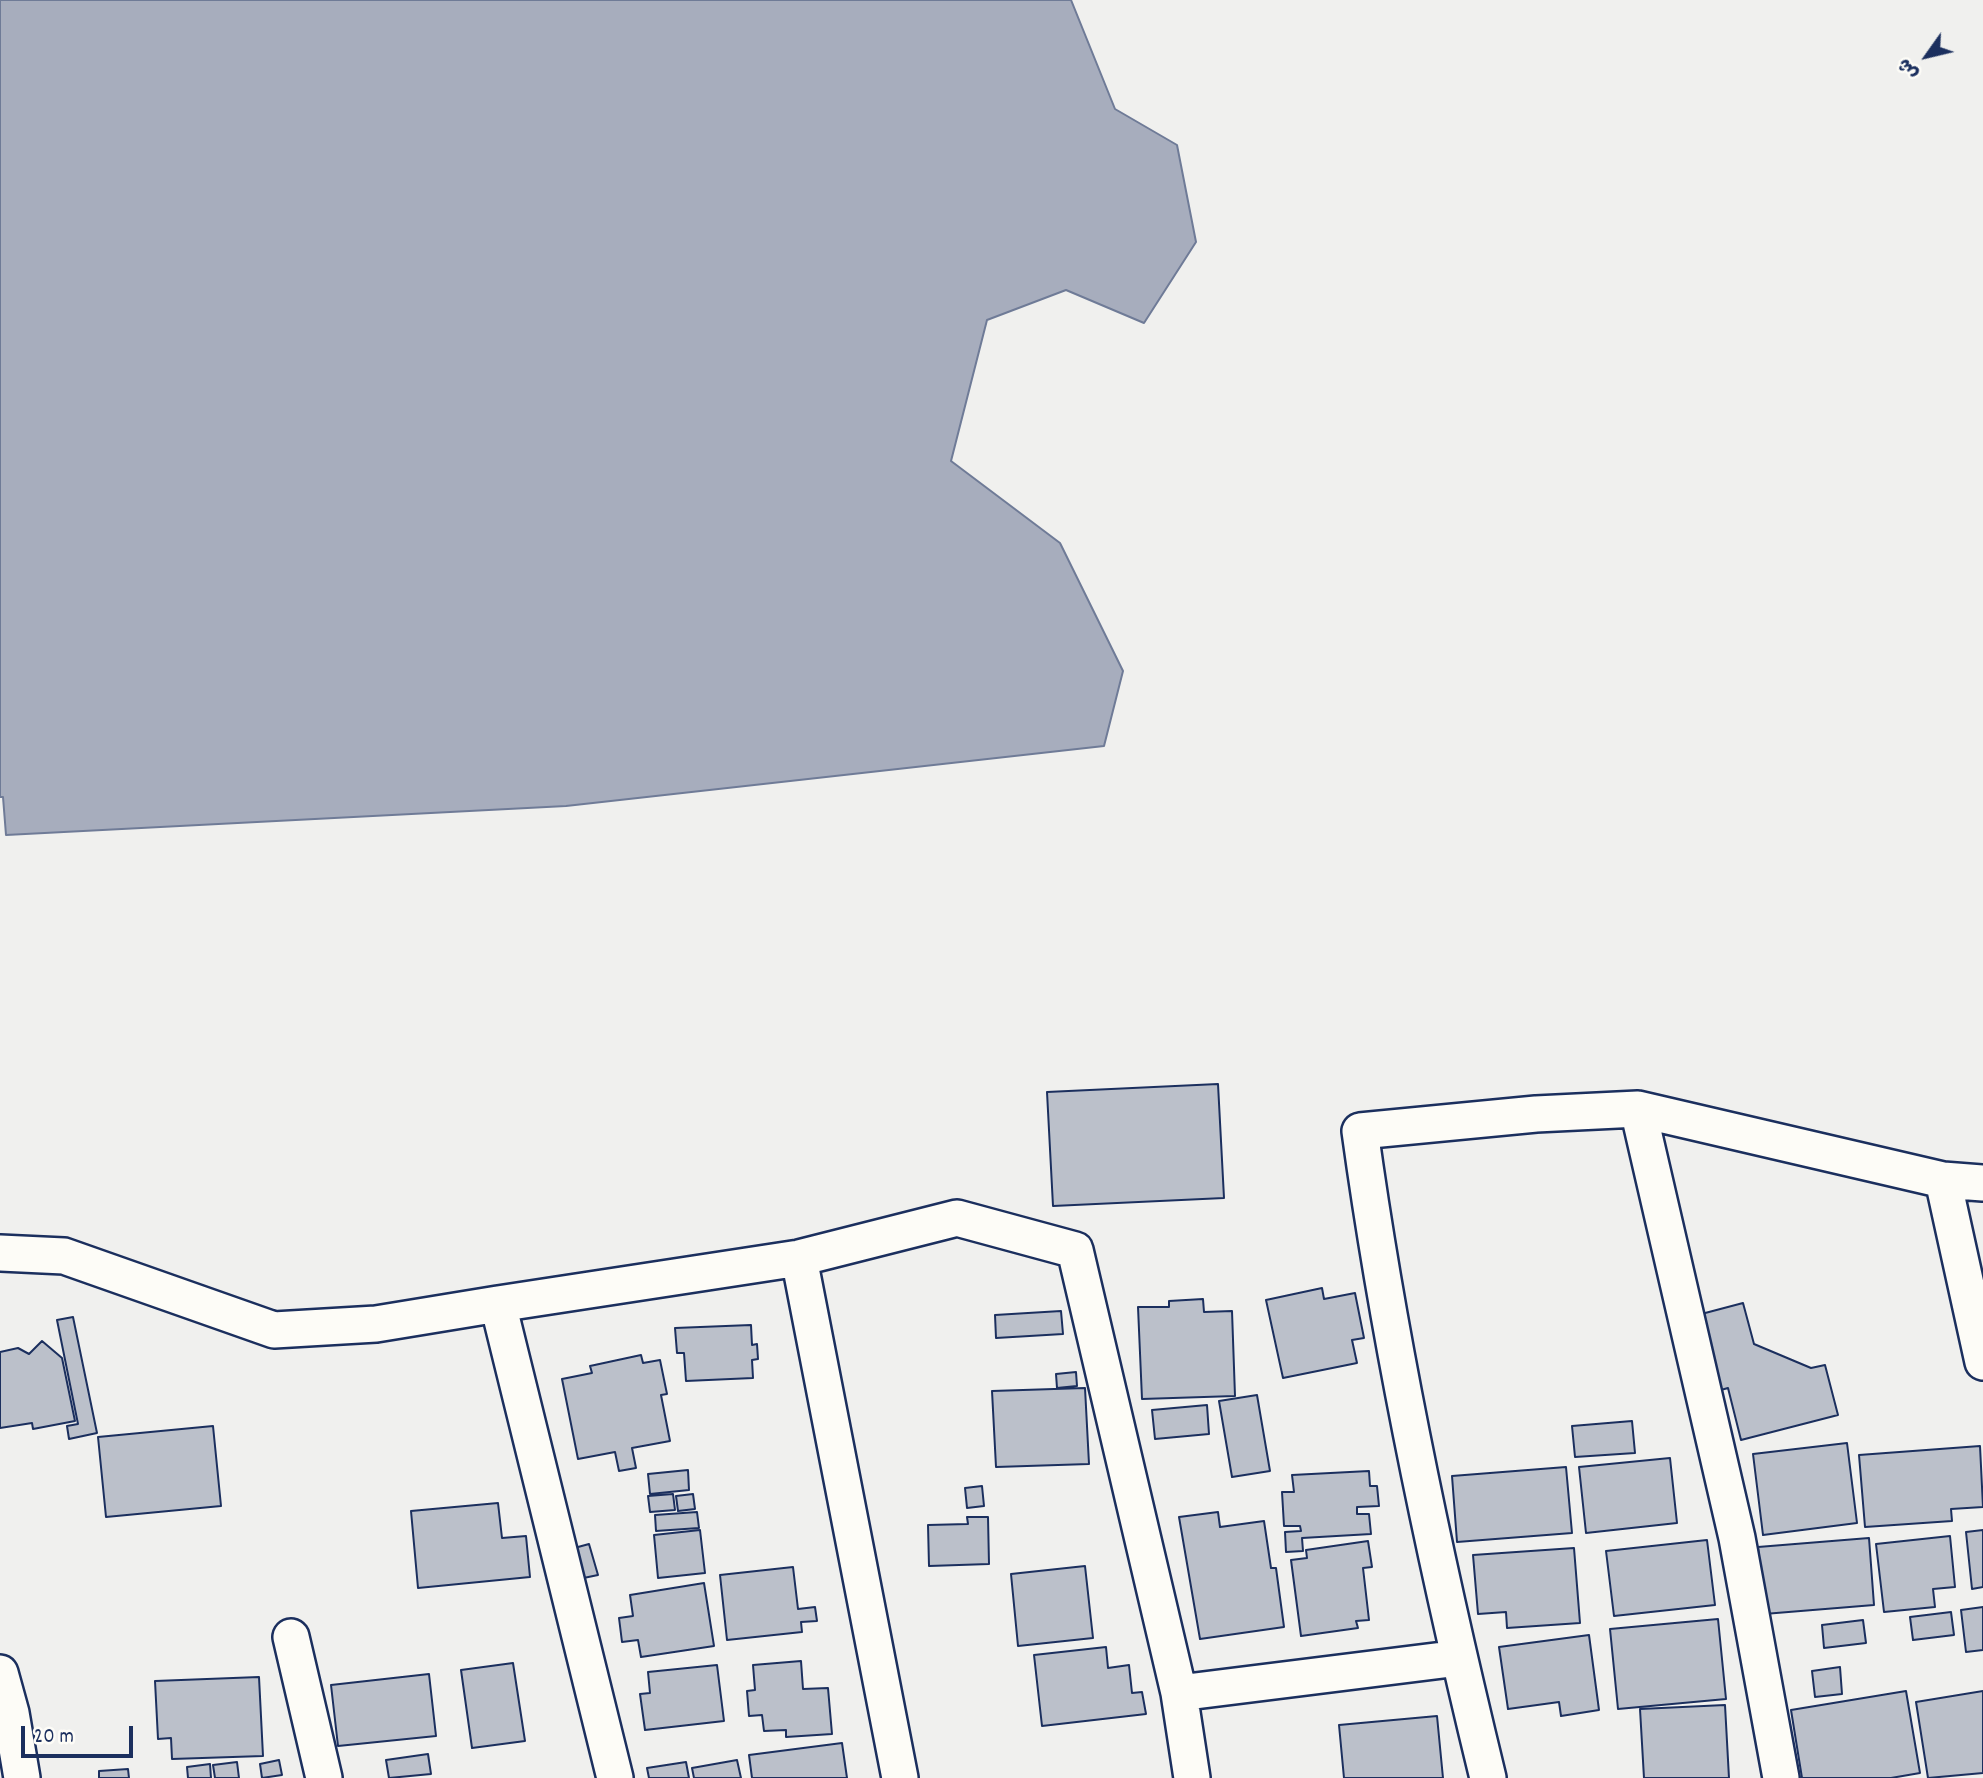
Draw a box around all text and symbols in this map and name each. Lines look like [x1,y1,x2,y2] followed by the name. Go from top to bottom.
[1892,21,1962,91] north arrow
[1892,52,1926,84] text: ش
[24,1712,136,1756] scale bar
[34,1723,74,1753] text: 20 m

